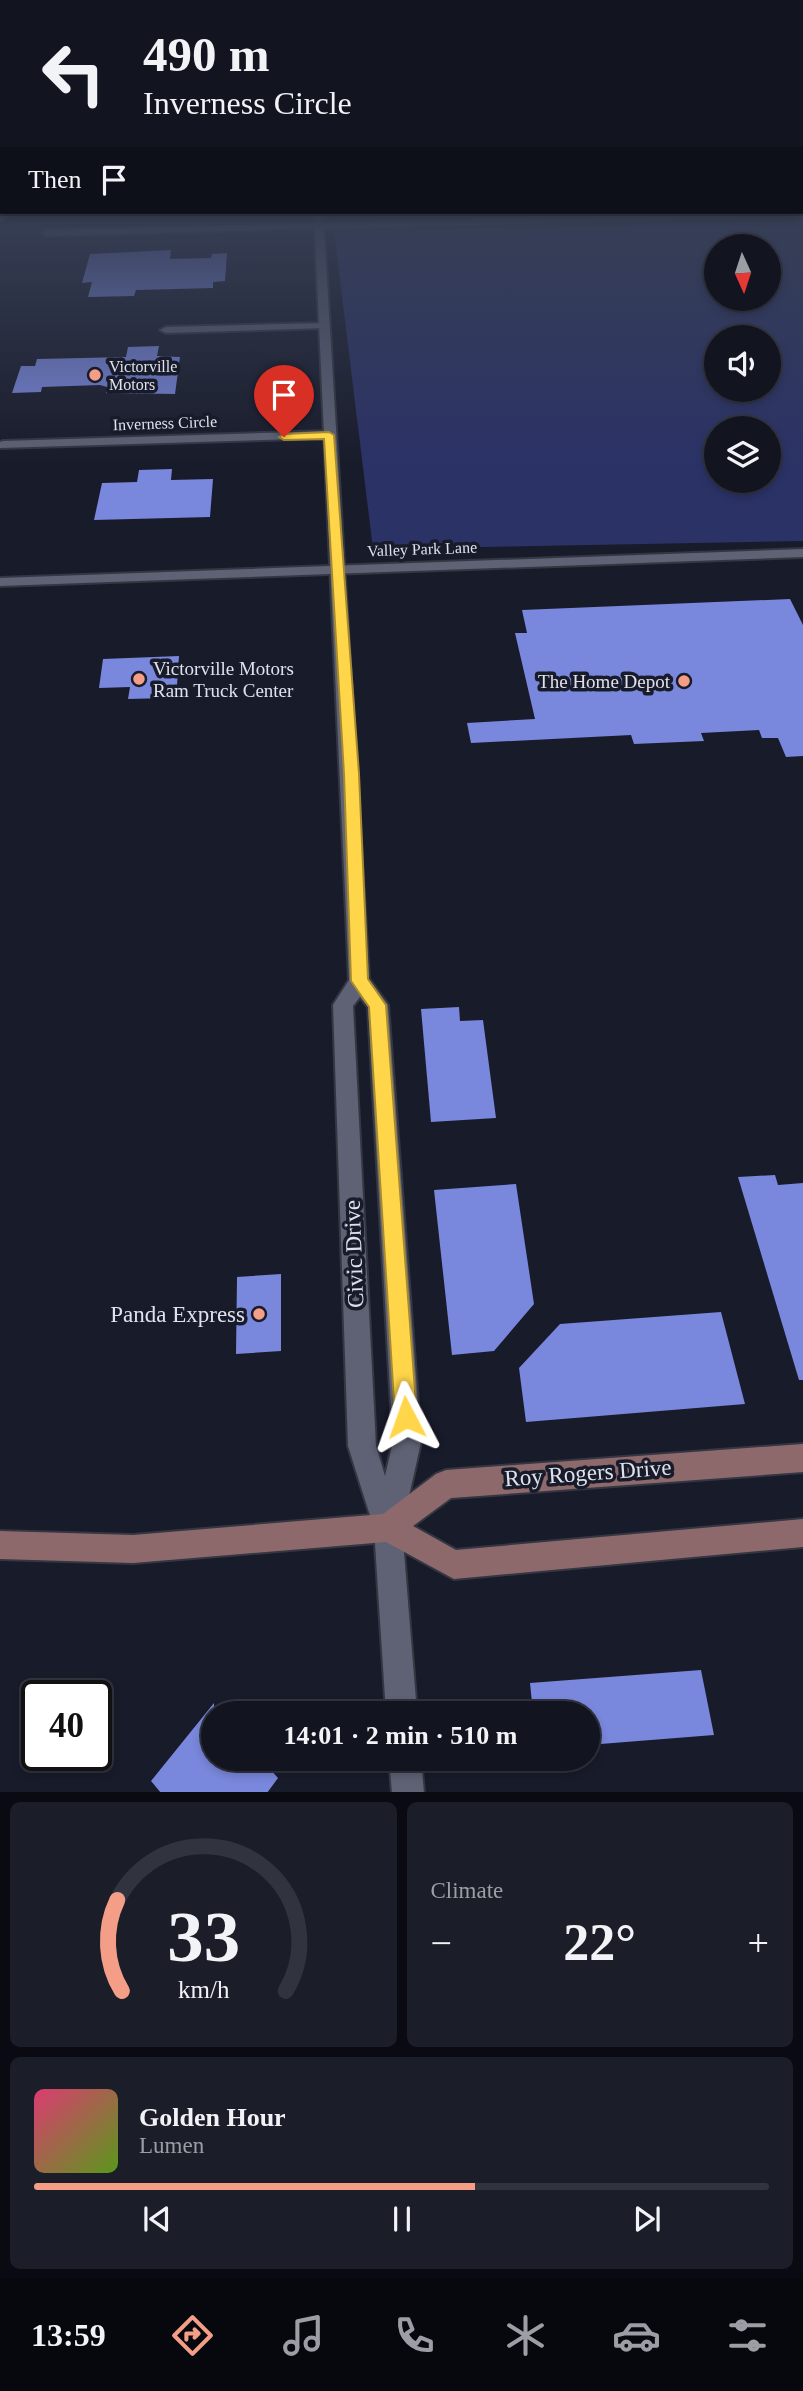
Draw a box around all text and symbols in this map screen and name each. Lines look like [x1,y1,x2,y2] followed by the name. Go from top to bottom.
[143,27,270,82] text: 490 m
[28,28,119,119] icon: left
[143,85,352,121] text: Inverness Circle
[95,161,133,199] icon: arrive
[28,165,81,194] text: Then
[704,234,780,312] north arrow
[704,234,781,493] map controls
[704,325,781,402] button: sound
[109,358,177,393] place label: Victorville Motors
[254,365,314,437] pin
[87,367,103,383] marker: Victorville Motors
[265,376,303,414] icon: arrive
[113,413,217,433] street label: Inverness Circle
[704,416,781,493] button: layers
[367,539,477,560] street label: Valley Park Lane
[153,658,294,701] place label: Victorville Motors Ram Truck Center
[131,671,147,687] marker: Victorville Motors Ram Truck Center
[538,671,671,692] place label: The Home Depot
[676,673,692,689] marker: The Home Depot
[340,1200,368,1308] street label: Civic Drive
[110,1302,245,1327] place label: Panda Express
[251,1306,267,1322] marker: Panda Express
[369,1380,443,1454] position arrow
[504,1455,672,1491] street label: Roy Rogers Drive
[21,1680,112,1771] speed limit sign: 40
[284,1721,518,1750] text: 14:01 · 2 min · 510 m
[431,1878,503,1903] text: Climate
[167,1896,240,1977] text: 33
[563,1914,636,1971] text: 22°
[431,1922,452,1964] text: −
[748,1922,769,1964] text: +
[178,1975,229,2002] text: km/h
[139,2103,286,2132] text: Golden Hour
[139,2133,204,2158] text: Lumen
[138,2200,176,2238] icon: previous
[383,2200,421,2238] icon: pause
[628,2200,666,2238] icon: next
[168,2311,217,2360] icon: directions
[279,2311,328,2360] icon: music
[390,2311,439,2360] icon: phone
[501,2311,550,2360] icon: climate
[612,2311,661,2360] icon: car
[723,2311,772,2360] icon: filters
[31,2317,106,2353] text: 13:59

